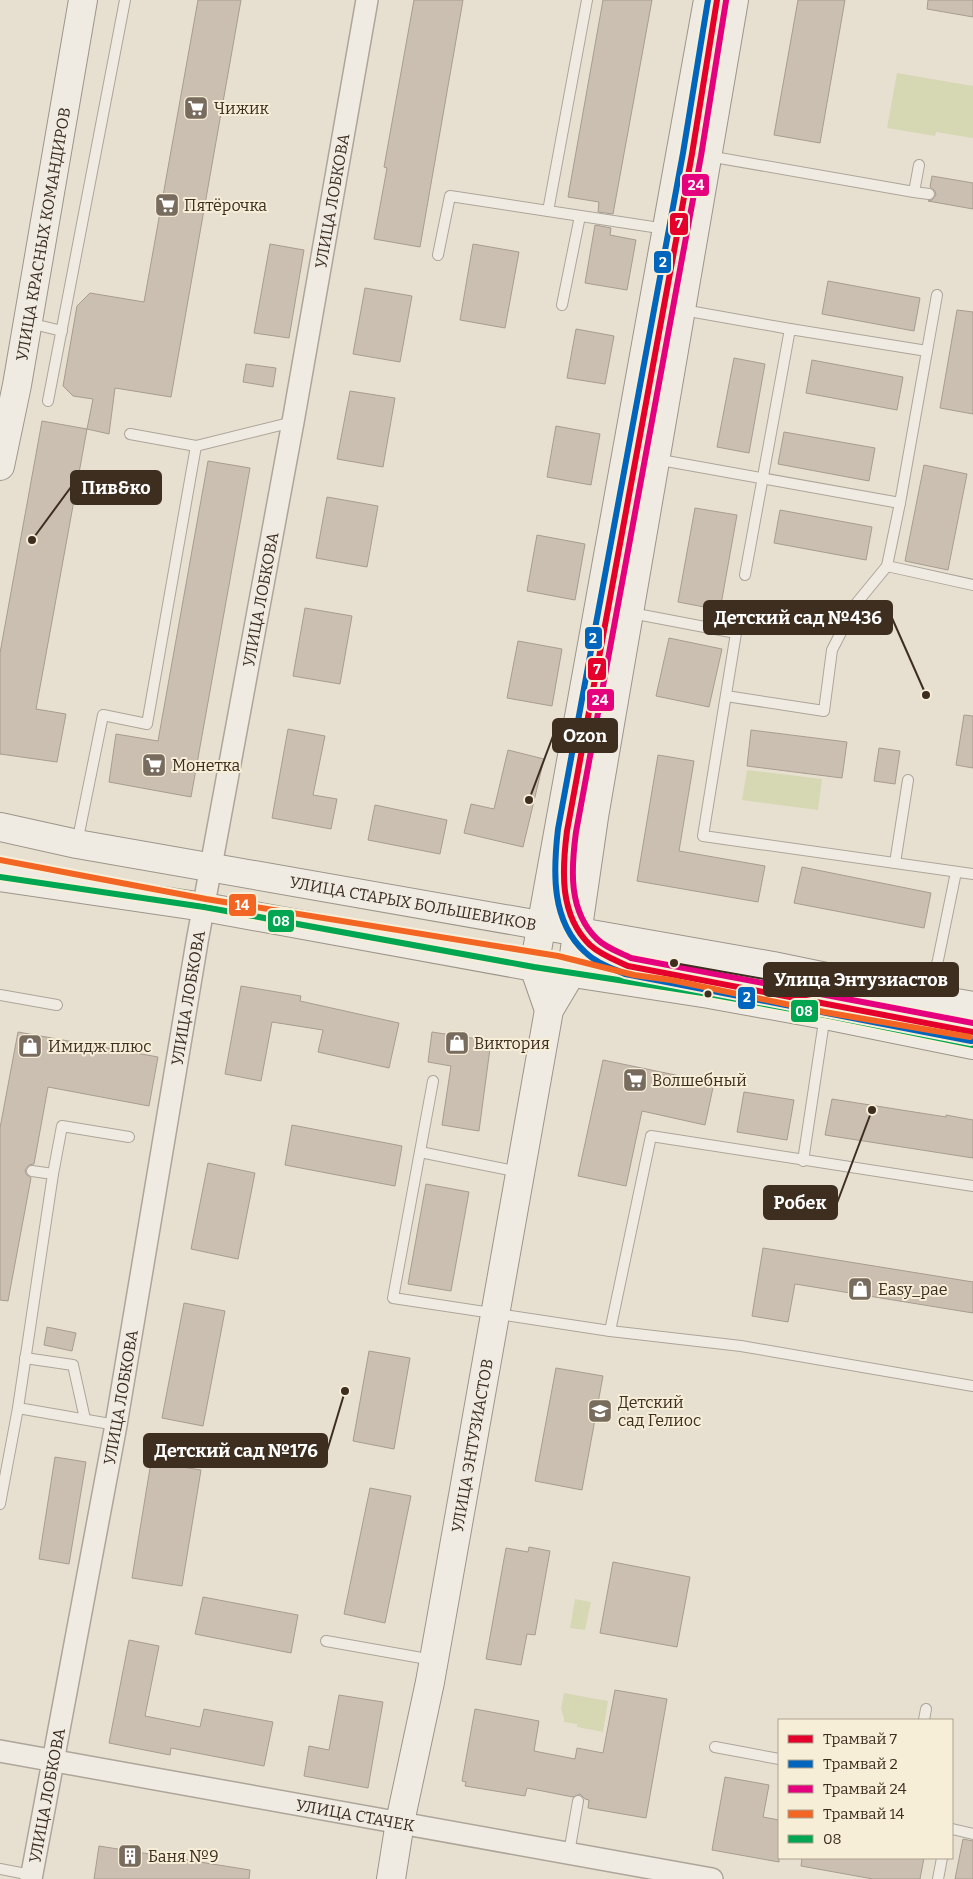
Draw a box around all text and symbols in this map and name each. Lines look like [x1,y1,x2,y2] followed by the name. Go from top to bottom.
[183,95,209,121] supermarket icon: Чижик
[214,99,270,118] place label: Чижик
[12,106,74,362] street label: УЛИЦА КРАСНЫХ КОМАНДИРОВ
[311,131,354,270] street label: УЛИЦА ЛОБКОВА
[681,173,710,197] line badge: 24
[688,177,705,194] text: 24
[154,192,180,218] supermarket icon: Пятёрочка
[184,196,267,215] place label: Пятёрочка
[669,212,689,236] line badge: 7
[675,215,683,232] text: 7
[653,250,672,274] line badge: 2
[659,254,667,271] text: 2
[71,471,161,504] callout: Пив&ко
[81,477,151,499] text: Пив&ко
[239,530,283,668] street label: УЛИЦА ЛОБКОВА
[704,601,892,634] callout: Детский сад №436
[714,607,882,629] text: Детский сад №436
[584,626,603,650] line badge: 2
[589,630,597,647] text: 2
[587,657,607,681] line badge: 7
[593,661,601,678] text: 7
[586,688,615,712] line badge: 24
[592,692,609,709] text: 24
[553,719,617,752] callout: Ozon
[563,725,608,747] text: Ozon
[141,752,167,778] supermarket icon: Монетка
[172,756,240,775] place label: Монетка
[288,872,538,934] street label: УЛИЦА СТАРЫХ БОЛЬШЕВИКОВ
[228,893,257,917] line badge: 14
[235,897,250,914] text: 14
[267,909,295,933] line badge: 08
[272,913,290,930] text: 08
[167,928,209,1067] street label: УЛИЦА ЛОБКОВА
[764,963,958,996] callout: Улица Энтузиастов
[774,969,948,991] text: Улица Энтузиастов
[737,986,756,1010] line badge: 2
[703,989,713,999] unlabelled marker
[743,989,751,1006] text: 2
[790,999,819,1023] line badge: 08
[795,1003,813,1020] text: 08
[444,1030,470,1056] shop icon: Виктория
[17,1033,43,1059] shop icon: Имидж плюс
[474,1034,550,1053] place label: Виктория
[48,1037,152,1056] place label: Имидж плюс
[622,1067,648,1093] supermarket icon: Волшебный
[652,1071,747,1090] place label: Волшебный
[764,1186,837,1219] callout: Робек
[774,1192,826,1214] text: Робек
[847,1276,873,1302] shop icon: Easy_pae
[878,1280,947,1299] place label: Easy_pae
[100,1328,142,1466] street label: УЛИЦА ЛОБКОВА
[448,1357,497,1534] street label: УЛИЦА ЭНТУЗИАСТОВ
[618,1393,701,1430] place label: Детский сад Гелиос
[587,1398,613,1424] school or university icon: Детский сад Гелиос
[144,1434,327,1467] callout: Детский сад №176
[154,1440,318,1462] text: Детский сад №176
[778,1719,953,1859] legend
[25,1726,69,1864] street label: УЛИЦА ЛОБКОВА
[823,1730,897,1748] text: Трамвай 7
[823,1755,898,1773] text: Трамвай 2
[823,1780,907,1798] text: Трамвай 24
[294,1795,417,1835] street label: УЛИЦА СТАЧЕК
[823,1805,905,1823] text: Трамвай 14
[823,1830,842,1848] text: 08
[117,1843,143,1869] building icon: Баня №9
[148,1847,219,1866] place label: Баня №9

